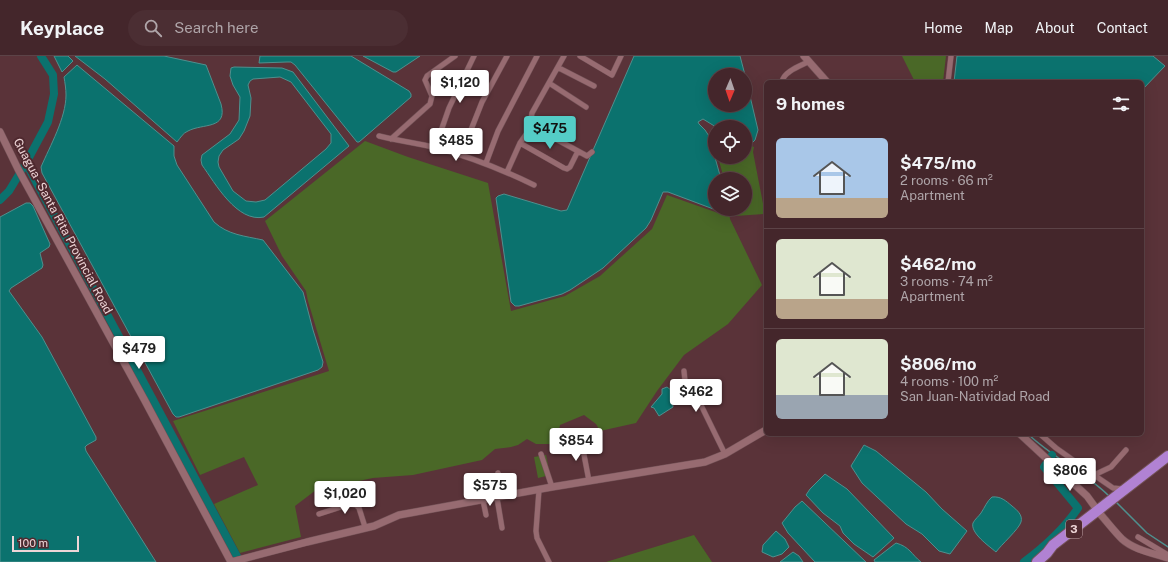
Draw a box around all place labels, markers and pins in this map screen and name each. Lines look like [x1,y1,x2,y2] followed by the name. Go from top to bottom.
[427,70,493,104] pin: $1,120
[526,116,574,150] pin: $475
[432,128,480,162] pin: $485
[115,336,163,370] pin: $479
[672,379,720,413] pin: $462
[552,428,600,462] pin: $854
[1046,458,1094,492] pin: $806
[466,473,514,507] pin: $575
[312,481,378,515] pin: $1,020

